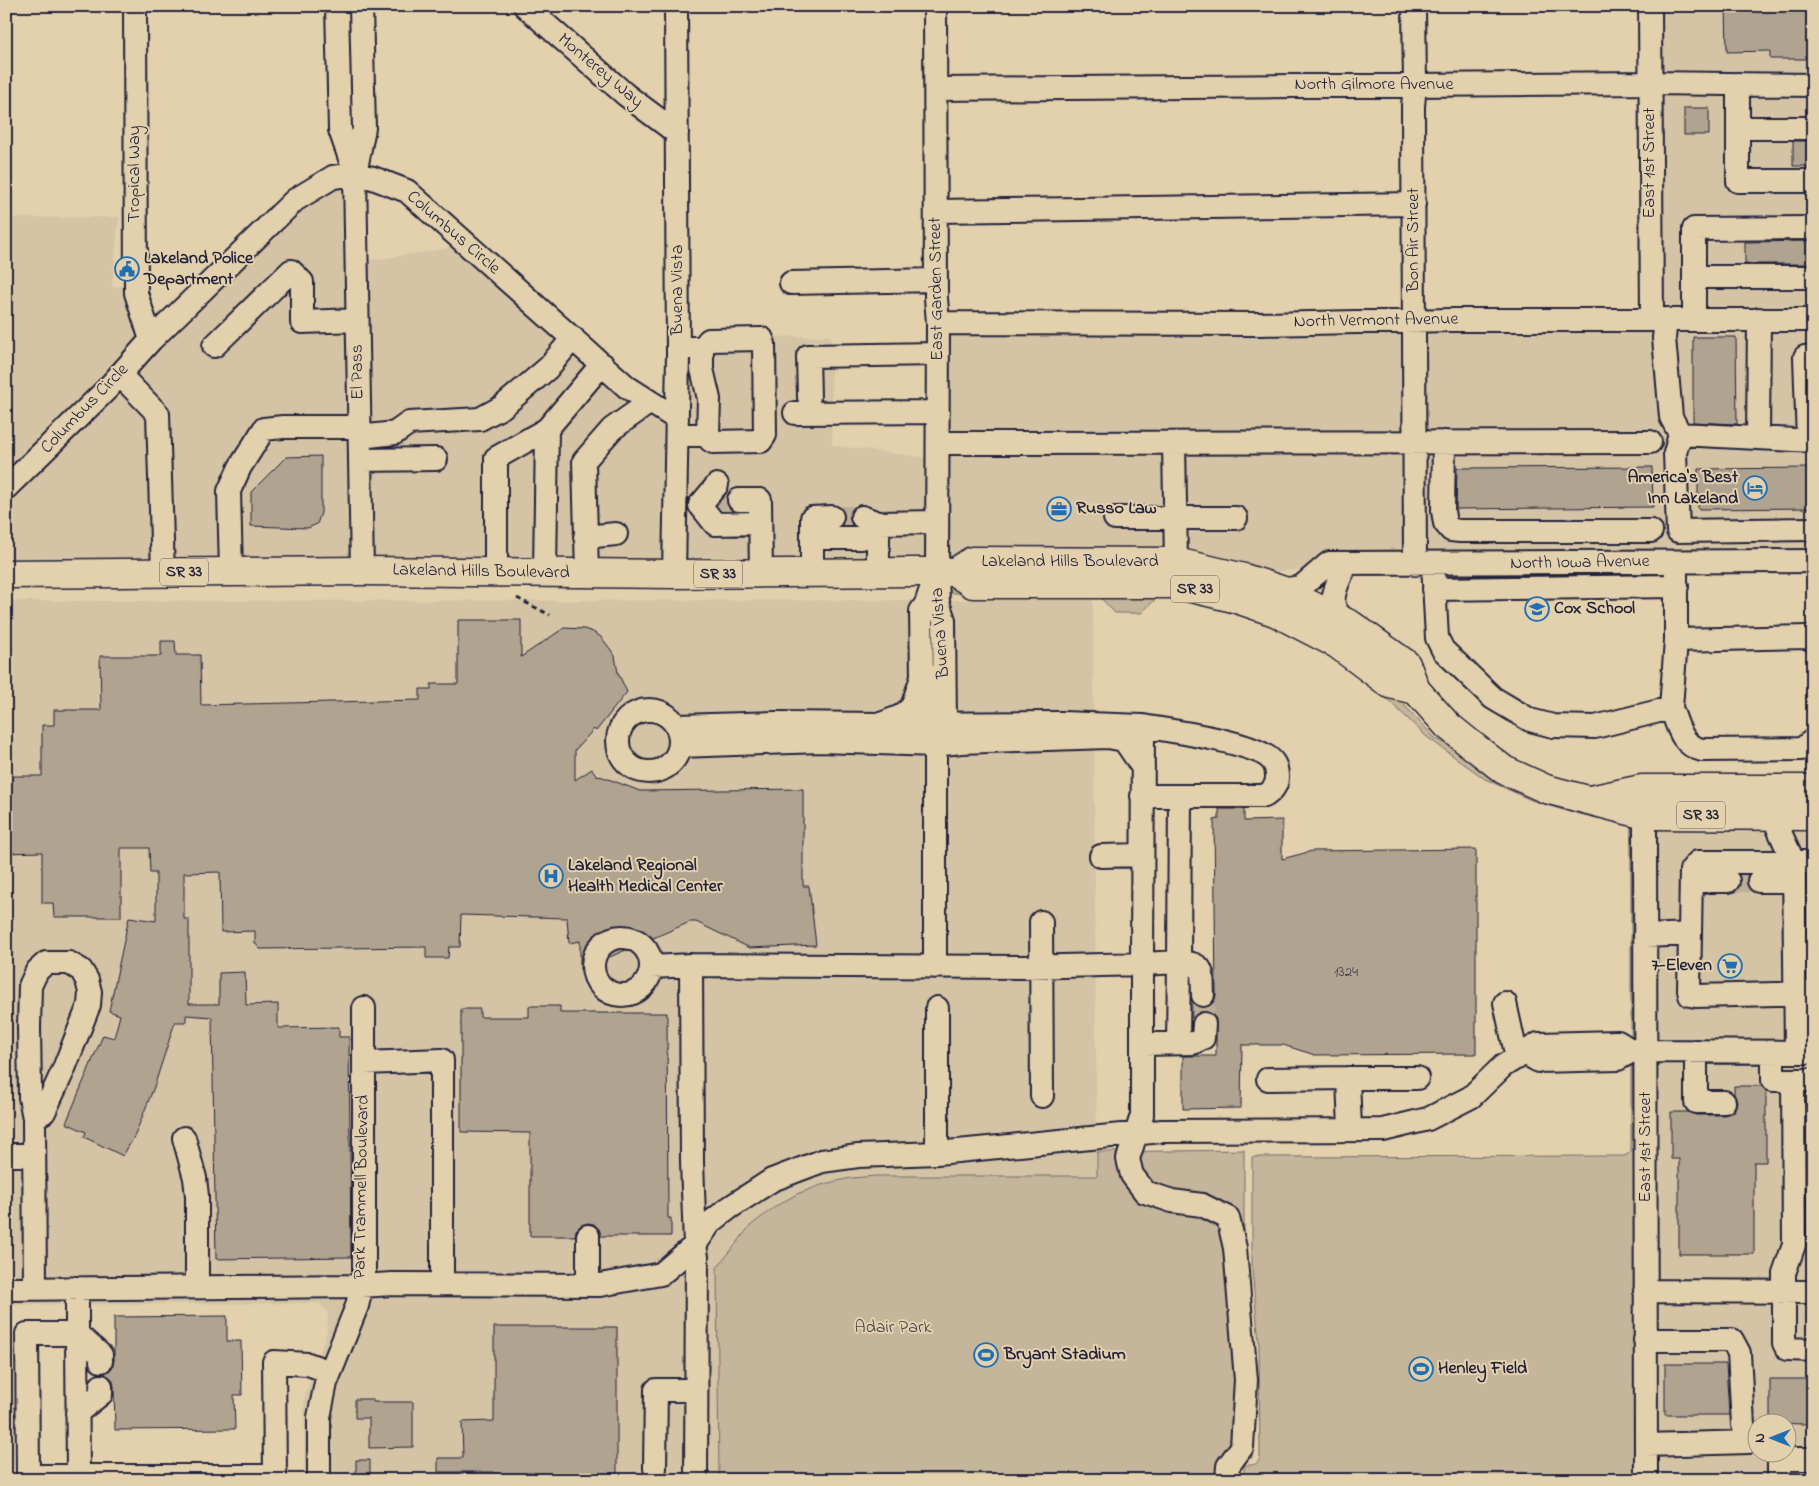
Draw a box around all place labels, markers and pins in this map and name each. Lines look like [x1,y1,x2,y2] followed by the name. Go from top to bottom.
[143,246,254,293] place label: Lakeland Police Department
[114,256,140,282] public building icon: Lakeland Police Department
[1627,465,1739,512] place label: America's Best Inn Lakeland
[1742,475,1768,501] hotel icon: America's Best Inn Lakeland
[1046,496,1072,522] office icon: Russo Law
[1076,496,1157,522] place label: Russo Law
[1524,596,1550,622] school or university icon: Cox School
[1554,596,1635,622] place label: Cox School
[568,853,723,900] place label: Lakeland Regional Health Medical Center
[538,863,564,889] hospital icon: Lakeland Regional Health Medical Center
[1651,953,1712,979] place label: 7-Eleven
[1717,953,1743,979] supermarket icon: 7-Eleven
[973,1342,999,1368] sports icon: Bryant Stadium
[1003,1342,1126,1369] place label: Bryant Stadium
[1408,1356,1434,1382] sports icon: Henley Field
[1438,1356,1528,1383] place label: Henley Field

